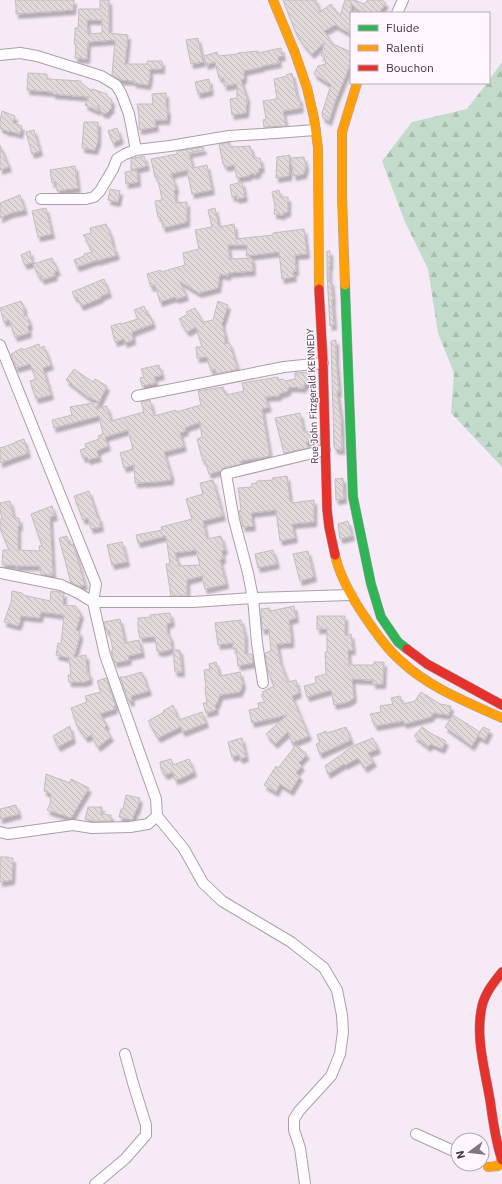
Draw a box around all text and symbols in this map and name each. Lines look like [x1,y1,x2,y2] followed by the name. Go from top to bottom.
[350,12,490,84] legend
[386,20,420,35] text: Fluide
[386,40,424,55] text: Ralenti
[386,60,434,75] text: Bouchon
[304,328,321,464] street label: Rue John Fitzgerald KENNEDY
[450,1132,490,1172] north arrow
[453,1149,468,1160] text: N

